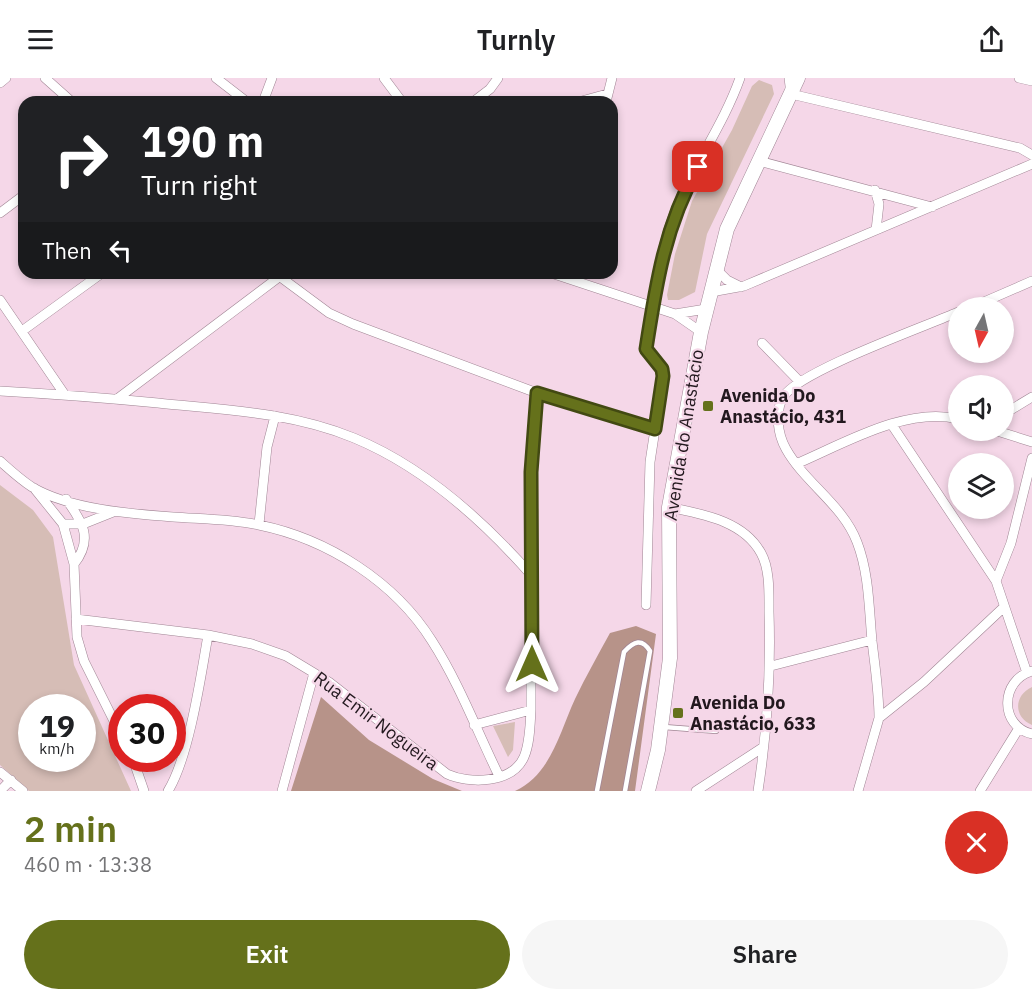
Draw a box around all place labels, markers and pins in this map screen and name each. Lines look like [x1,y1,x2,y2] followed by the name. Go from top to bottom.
[672,141,723,192] pin
[720,384,846,428] place label: Avenida Do Anastácio, 431
[701,399,715,413] marker: Avenida Do Anastácio, 431
[690,691,816,735] place label: Avenida Do Anastácio, 633
[671,706,685,720] marker: Avenida Do Anastácio, 633

